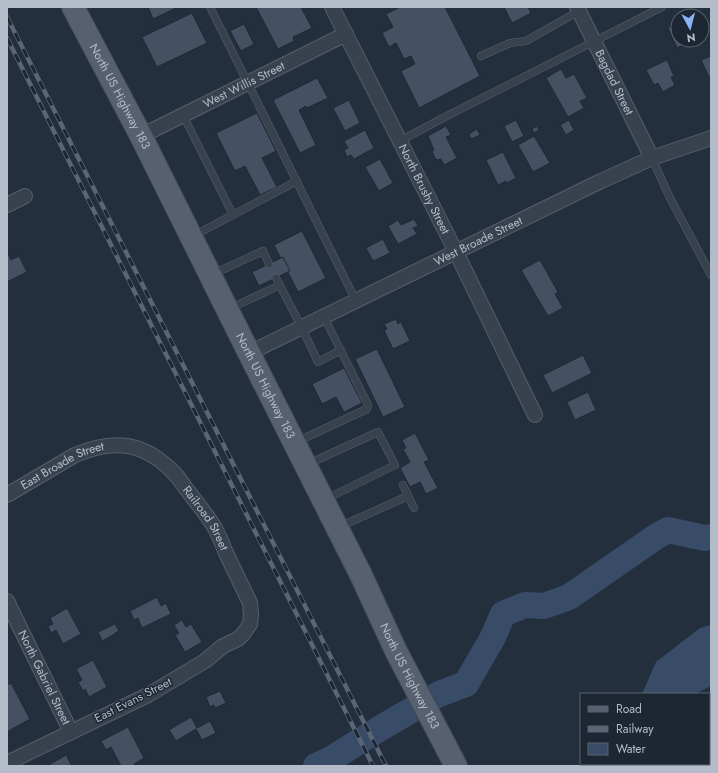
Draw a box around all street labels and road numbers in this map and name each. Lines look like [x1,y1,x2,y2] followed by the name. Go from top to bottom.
[85,41,155,152] street label: North US Highway 183
[590,46,638,118] street label: Bagdad Street
[200,57,288,113] street label: West Willis Street
[394,141,454,237] street label: North Brushy Street
[431,212,526,270] street label: West Broade Street
[231,330,300,442] street label: North US Highway 183
[17,437,105,494] street label: East Broade Street
[178,482,233,553] street label: Railroad Street
[375,620,444,732] street label: North US Highway 183
[14,627,75,728] street label: North Gabriel Street
[91,673,175,727] street label: East Evans Street

